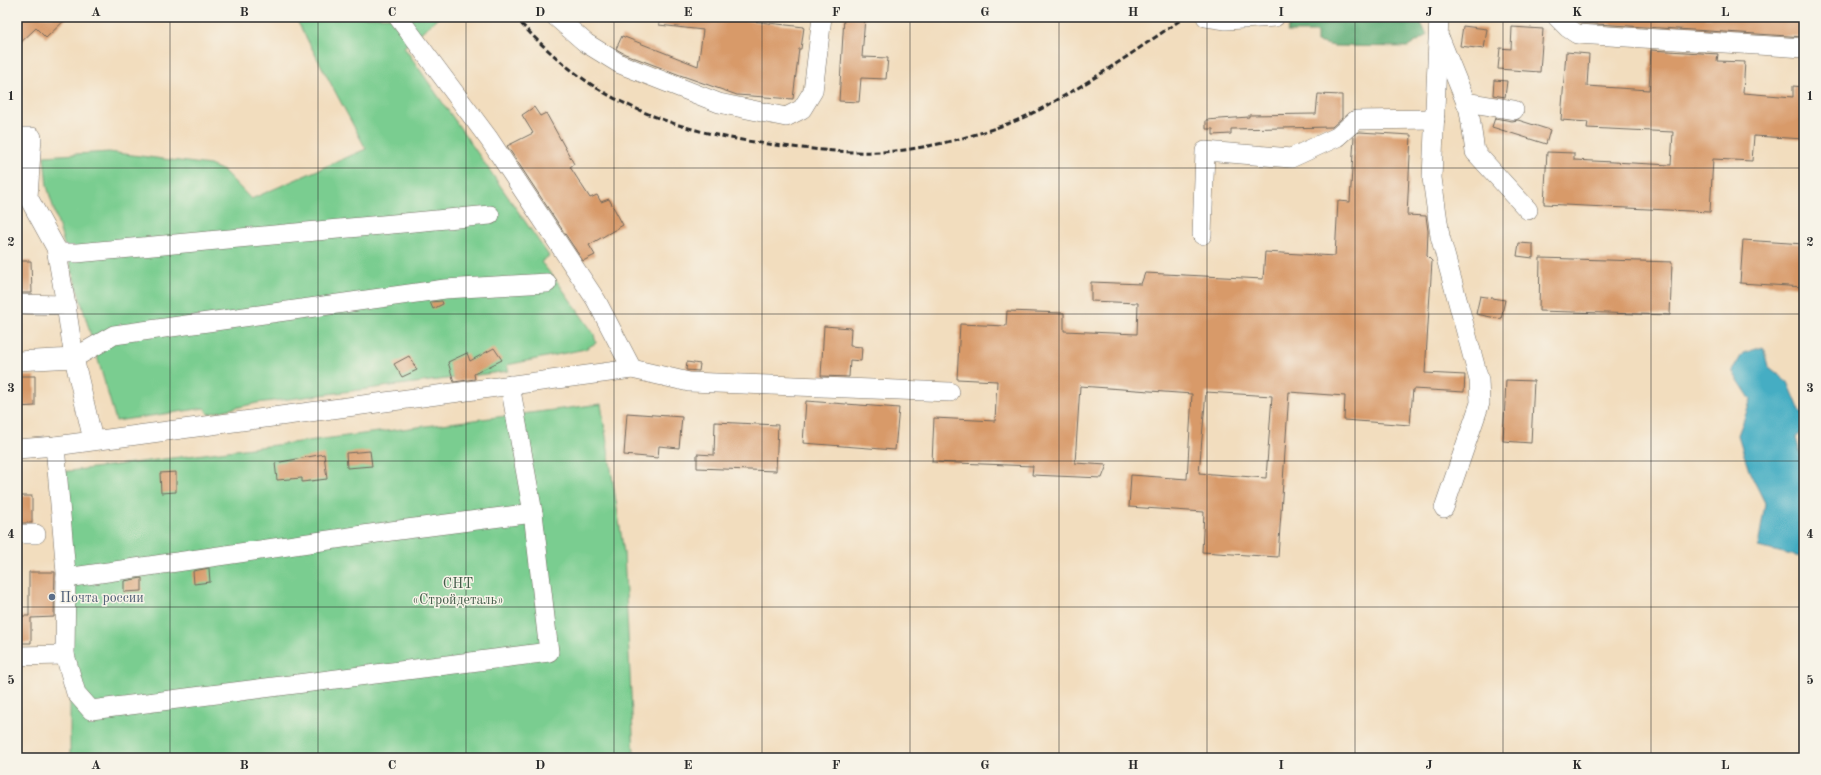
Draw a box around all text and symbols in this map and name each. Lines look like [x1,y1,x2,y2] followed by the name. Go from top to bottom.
[91,6,101,19] text: A
[239,6,249,19] text: B
[388,6,396,19] text: C
[535,6,545,19] text: D
[684,6,693,19] text: E
[832,6,841,19] text: F
[980,6,990,19] text: G
[1128,6,1139,19] text: H
[1278,6,1284,19] text: I
[1425,6,1433,19] text: J
[1572,6,1582,19] text: K
[1721,6,1730,19] text: L
[7,90,15,103] text: 1
[1806,90,1814,103] text: 1
[7,236,15,249] text: 2
[1806,236,1814,249] text: 2
[7,382,15,395] text: 3
[1806,382,1814,395] text: 3
[7,528,15,541] text: 4
[1806,528,1814,541] text: 4
[412,577,504,607] park label: СНТ «Стройдеталь»
[60,591,144,605] place label: Почта россии
[47,592,57,602] marker: Почта россии
[7,674,15,687] text: 5
[1806,674,1814,687] text: 5
[91,759,101,772] text: A
[239,759,249,772] text: B
[388,759,396,772] text: C
[535,759,545,772] text: D
[684,759,693,772] text: E
[832,759,841,772] text: F
[980,759,990,772] text: G
[1128,759,1139,772] text: H
[1278,759,1284,772] text: I
[1425,759,1433,772] text: J
[1572,759,1582,772] text: K
[1721,759,1730,772] text: L

